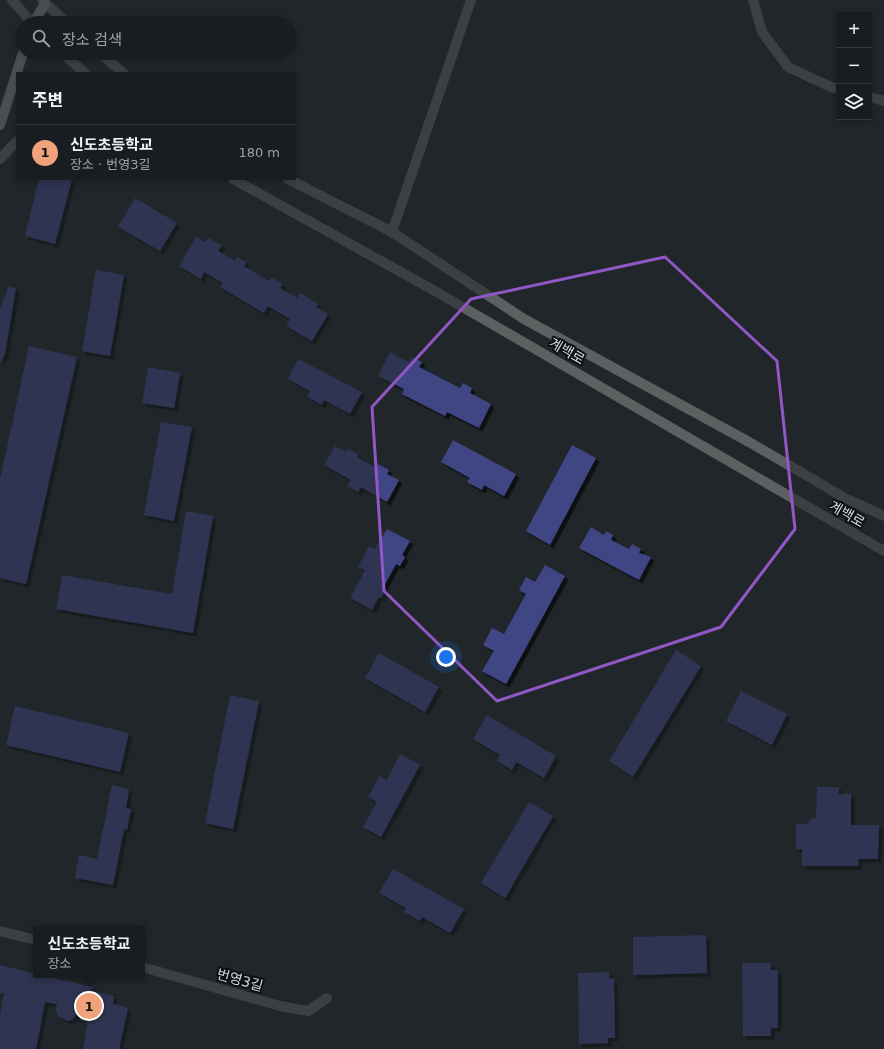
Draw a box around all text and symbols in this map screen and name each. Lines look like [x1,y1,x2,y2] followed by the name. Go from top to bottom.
[836,12,872,120] map controls
[836,12,872,48] button: +
[16,16,296,60] search box
[30,27,52,49] icon: search
[62,31,122,49] text: 장소 검색
[836,48,872,84] button: −
[836,84,872,120] button: layers
[32,90,63,110] text: 주변
[70,136,153,154] text: 신도초등학교
[40,145,50,160] text: 1
[238,145,280,160] text: 180 m
[70,157,150,172] text: 장소 · 번영3길
[546,334,588,368] street label: 계백로
[826,497,868,531] street label: 계백로
[436,647,456,667] your location
[33,926,145,978] popup
[48,935,130,953] text: 신도초등학교
[48,956,72,971] text: 장소
[215,966,265,994] street label: 번영3길
[76,991,102,1021] pin: 1

